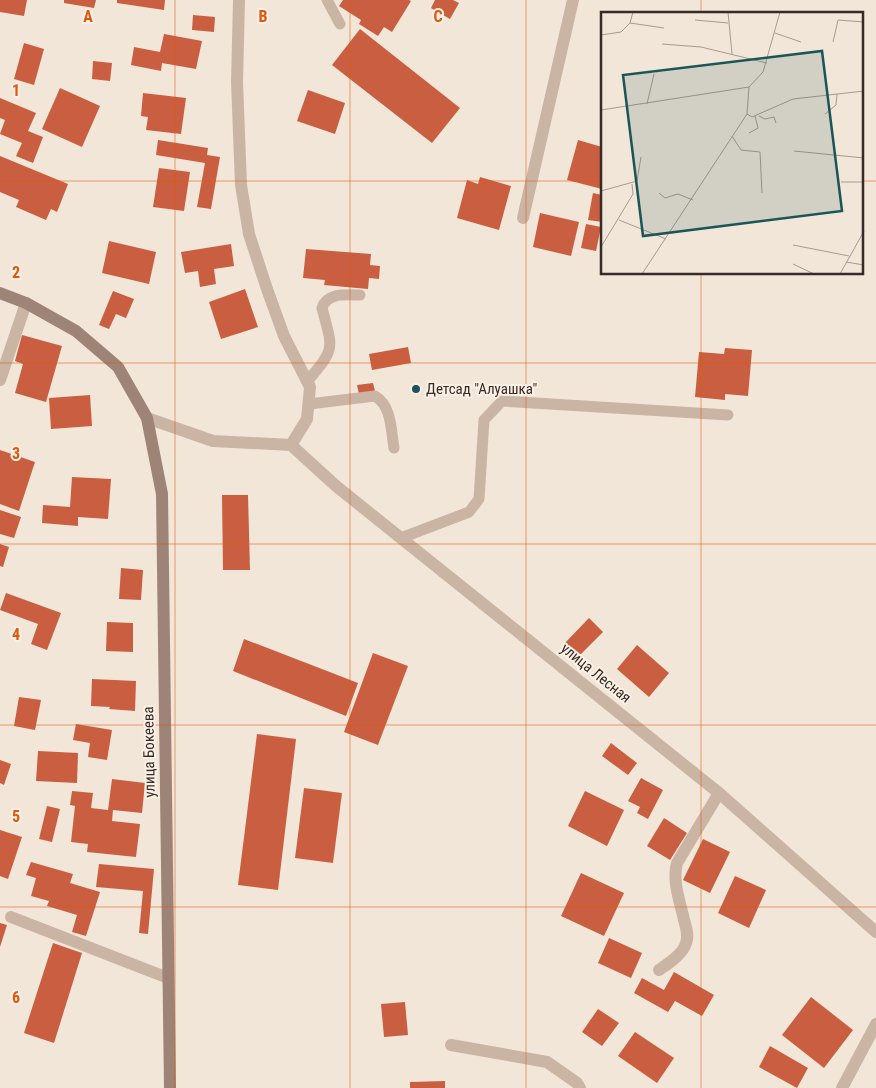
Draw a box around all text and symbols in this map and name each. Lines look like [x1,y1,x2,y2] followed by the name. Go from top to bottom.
[83,7,93,26] text: A
[259,7,268,26] text: B
[433,7,443,26] text: C
[601,12,864,275] inset map
[12,81,20,100] text: 1
[12,263,20,282] text: 2
[426,380,537,398] place label: Детсад "Алуашка"
[410,383,422,395] marker: Детсад "Алуашка"
[12,444,20,463] text: 3
[12,625,20,644] text: 4
[557,639,635,707] street label: улица Лесная
[139,706,159,798] street label: улица Бокеева
[12,807,20,826] text: 5
[12,988,20,1007] text: 6

